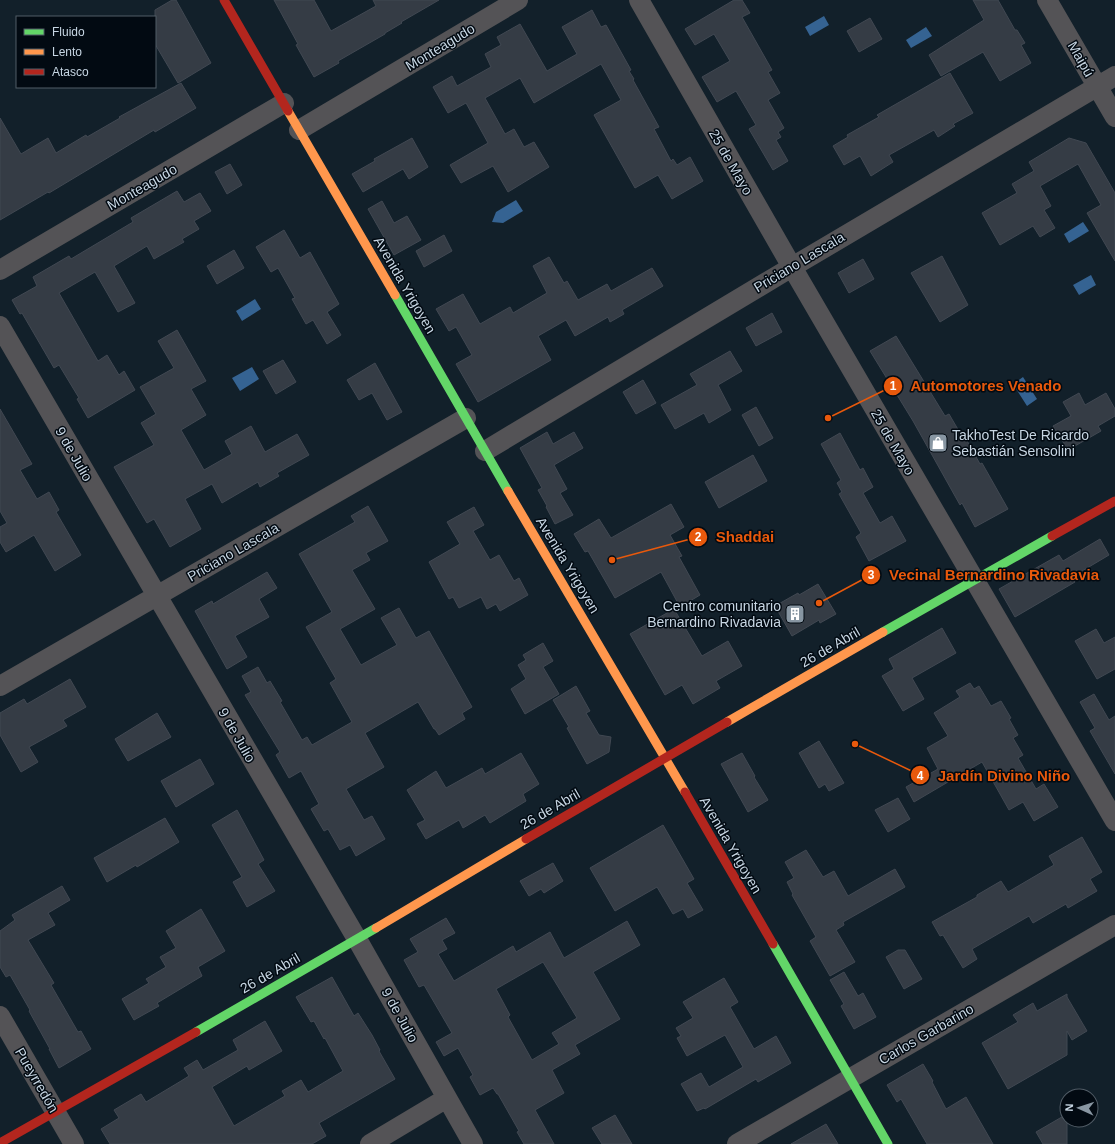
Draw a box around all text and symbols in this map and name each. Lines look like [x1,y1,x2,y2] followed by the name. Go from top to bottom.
[16,16,156,88] legend
[403,20,478,74] street label: Monteagudo
[52,25,85,39] text: Fluido
[1065,38,1097,80] street label: Maipú
[52,45,82,59] text: Lento
[52,65,89,79] text: Atasco
[706,126,756,198] street label: 25 de Mayo
[104,161,180,213] street label: Monteagudo
[751,229,847,295] street label: Priciano Lascala
[371,234,439,336] street label: Avenida Yrigoyen
[883,372,1070,399] callout: Automotores Venado
[911,377,1061,394] text: Automotores Venado
[890,379,897,393] text: 1
[868,406,918,478] street label: 25 de Mayo
[52,424,96,484] street label: 9 de Julio
[952,427,1089,459] place label: TakhoTest De Ricardo Sebastián Sensolini
[927,432,949,454] shop icon: TakhoTest De Ricardo Sebastián Sensolini
[533,514,603,616] street label: Avenida Yrigoyen
[185,519,282,585] street label: Priciano Lascala
[688,523,783,550] callout: Shaddai
[716,528,774,545] text: Shaddai
[695,530,702,544] text: 2
[861,561,1107,588] callout: Vecinal Bernardino Rivadavia
[889,566,1100,583] text: Vecinal Bernardino Rivadavia
[868,568,875,582] text: 3
[647,598,781,630] place label: Centro comunitario Bernardino Rivadavia
[784,603,806,625] building icon: Centro comunitario Bernardino Rivadavia
[797,624,863,670] street label: 26 de Abril
[215,705,259,765] street label: 9 de Julio
[910,762,1079,789] callout: Jardín Divino Niño
[938,767,1070,784] text: Jardín Divino Niño
[917,769,924,783] text: 4
[517,786,583,832] street label: 26 de Abril
[697,794,765,896] street label: Avenida Yrigoyen
[237,950,303,996] street label: 26 de Abril
[378,985,422,1045] street label: 9 de Julio
[876,1000,976,1068] street label: Carlos Garbarino
[12,1045,62,1115] street label: Pueyrredón
[1059,1088,1099,1128] north arrow
[1063,1103,1075,1112] text: N

